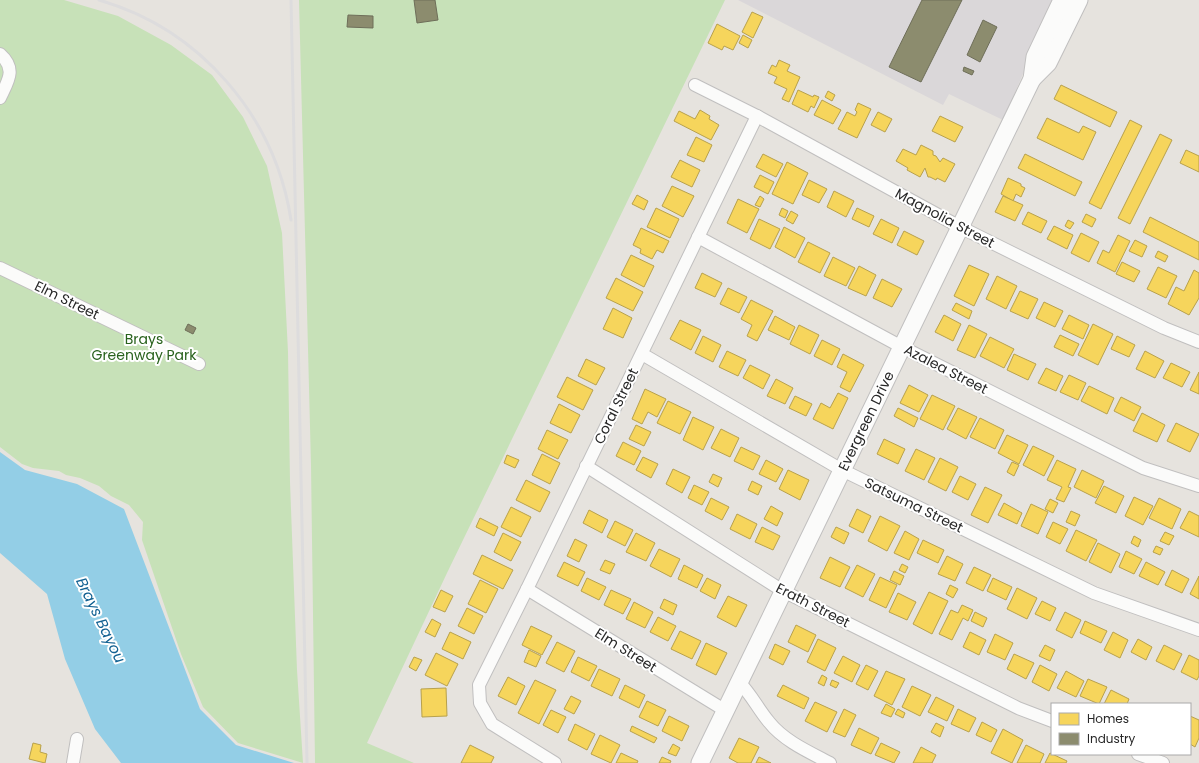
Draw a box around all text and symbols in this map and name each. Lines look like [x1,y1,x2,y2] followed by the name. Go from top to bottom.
[892,183,998,253] street label: Magnolia Street
[31,276,103,324] street label: Elm Street
[92,329,197,365] park label: Brays Greenway Park
[901,339,991,399] street label: Azalea Street
[589,364,643,448] street label: Coral Street
[833,367,899,474] street label: Evergreen Drive
[861,472,967,538] street label: Satsuma Street
[71,574,131,667] water label: Brays Bayou
[773,578,853,632] street label: Erath Street
[591,623,661,677] street label: Elm Street
[1051,703,1191,755] legend
[1087,710,1129,727] text: Homes
[1087,730,1136,747] text: Industry

